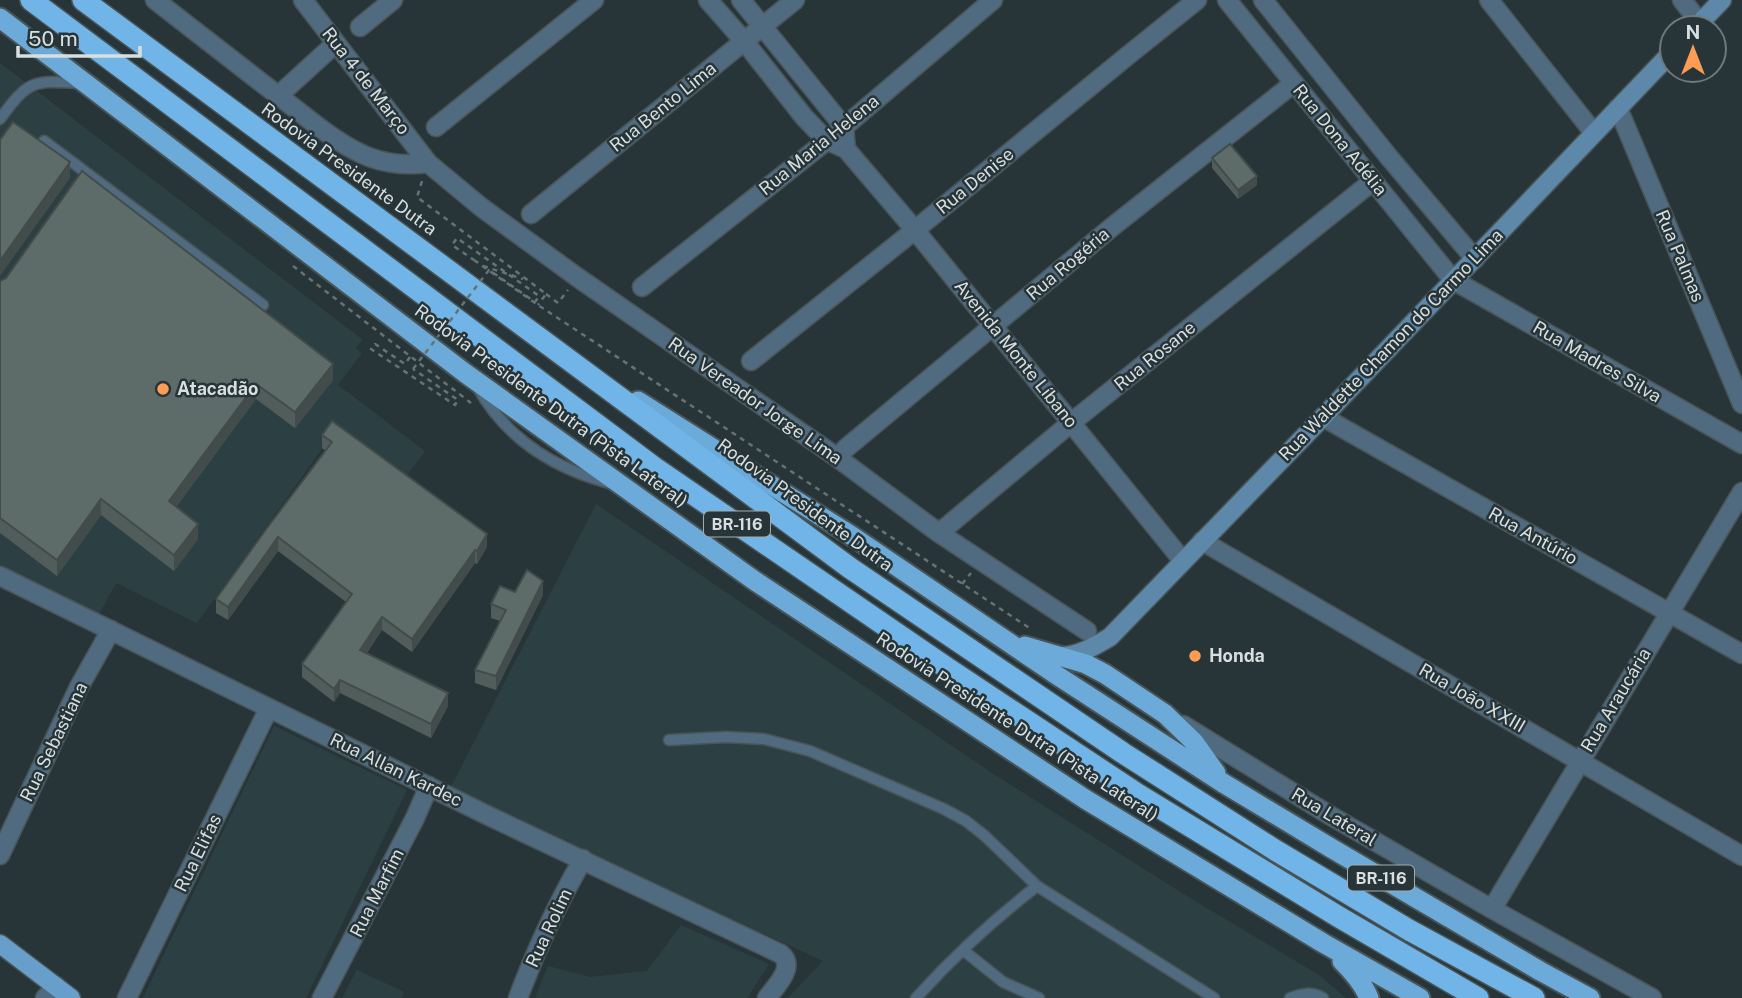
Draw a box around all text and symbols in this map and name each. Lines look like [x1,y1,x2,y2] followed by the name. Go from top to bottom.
[18,14,140,58] scale bar
[1658,14,1728,84] north arrow
[1686,21,1700,43] text: N
[318,23,415,138] street label: Rua 4 de Março
[28,26,78,51] text: 50 m
[605,57,720,156] street label: Rua Bento Lima
[1289,80,1392,200] street label: Rua Dona Adélia
[755,90,883,199] street label: Rua Maria Helena
[258,98,441,239] street label: Rodovia Presidente Dutra
[932,143,1018,218] street label: Rua Denise
[1652,207,1709,305] street label: Rua Palmas
[1022,223,1113,304] street label: Rua Rogéria
[1274,225,1507,465] street label: Rua Waldette Chamon do Carmo Lima
[950,276,1082,432] street label: Avenida Monte Líbano
[411,300,692,512] street label: Rodovia Presidente Dutra (Pista Lateral)
[1110,316,1200,395] street label: Rua Rosane
[1529,316,1665,407] street label: Rua Madres Silva
[665,333,846,469] street label: Rua Vereador Jorge Lima
[177,378,258,399] place label: Atacadão
[155,381,171,397] marker: Atacadão
[714,434,897,575] street label: Rodovia Presidente Dutra
[1485,502,1582,569] street label: Rua Antúrio
[704,512,770,537] road number: BR-116
[872,627,1162,826] street label: Rodovia Presidente Dutra (Pista Lateral)
[1576,644,1655,756] street label: Rua Araucária
[1209,645,1265,666] place label: Honda
[1187,648,1203,664] marker: Honda
[1415,659,1529,736] street label: Rua João XXIII
[16,679,92,805] street label: Rua Sebastiana
[327,728,466,811] street label: Rua Allan Kardec
[1288,783,1381,850] street label: Rua Lateral
[170,811,225,895] street label: Rua Elifas
[345,845,408,941] street label: Rua Marfim
[1348,866,1414,890] road number: BR-116
[521,885,576,970] street label: Rua Rolim

